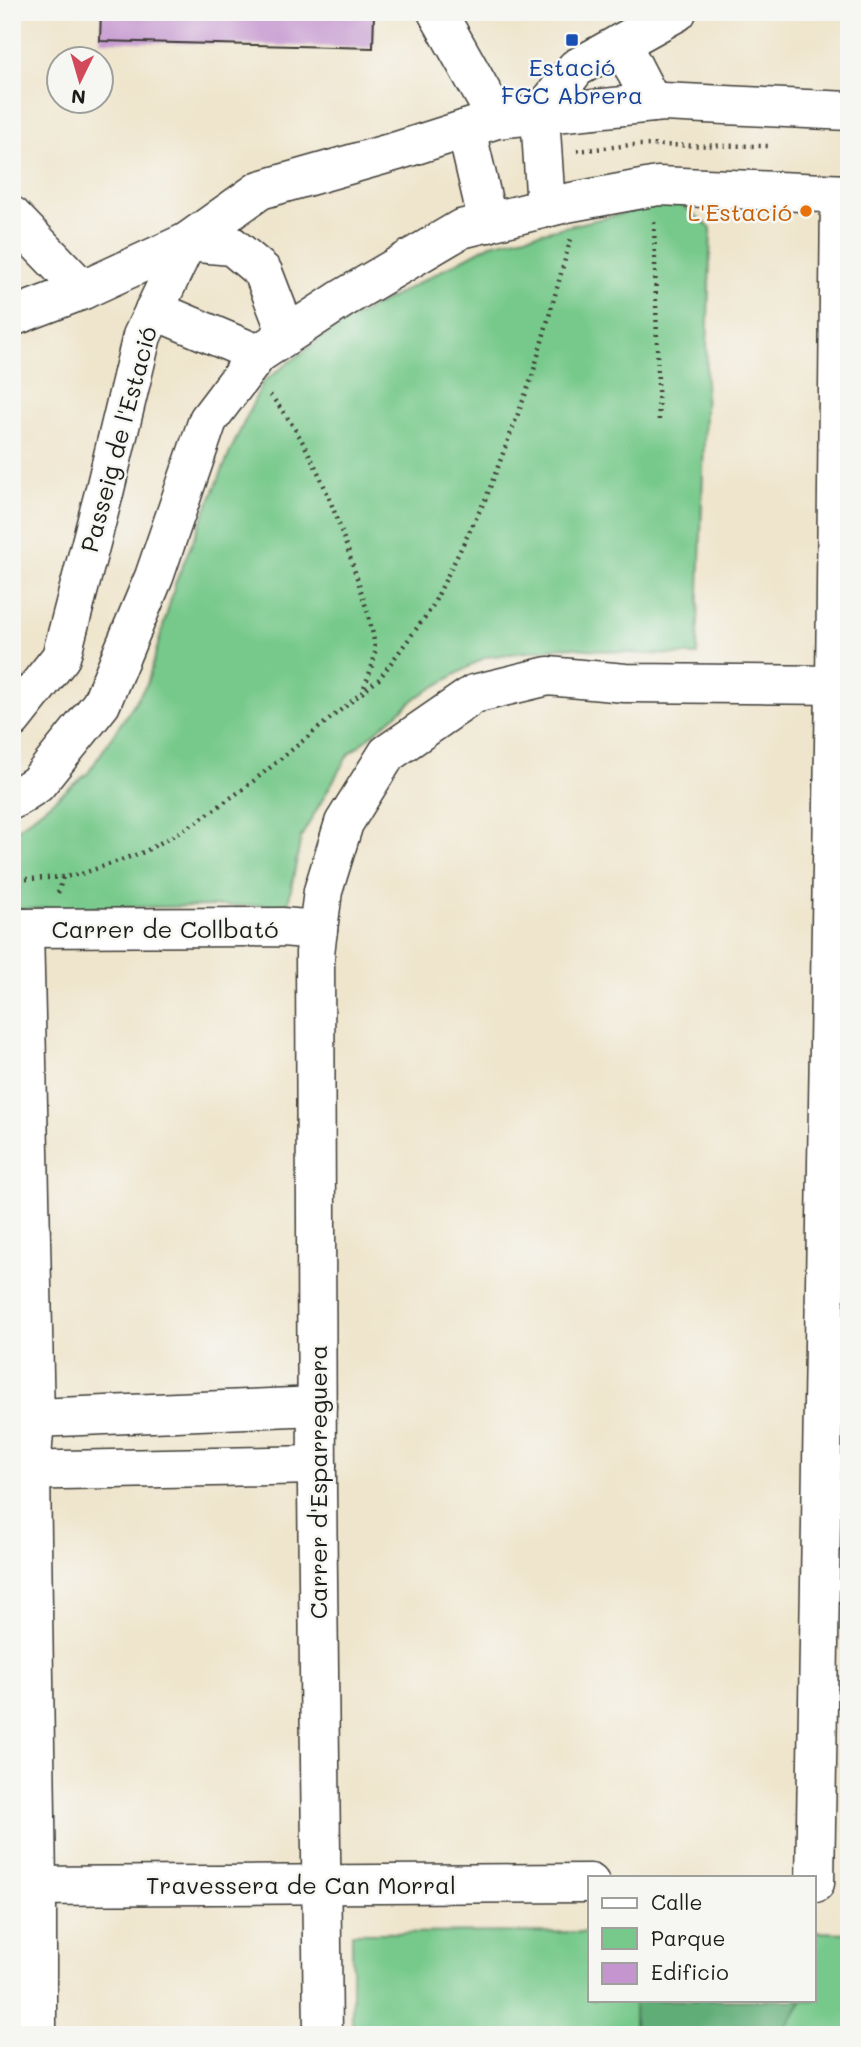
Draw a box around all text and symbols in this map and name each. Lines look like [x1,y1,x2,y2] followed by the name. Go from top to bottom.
[564,32,580,48] marker: Estació FGC Abrera
[46,46,116,116] north arrow
[501,51,643,110] place label: Estació FGC Abrera
[70,84,87,111] text: N
[687,196,792,227] place label: L'Estació
[798,203,814,219] marker: L'Estació
[73,323,163,555] street label: Passeig de l'Estació
[52,913,278,944] street label: Carrer de Collbató
[302,1345,333,1619] street label: Carrer d'Esparreguera
[146,1869,456,1900] street label: Travessera de Can Morral
[588,1876,816,2002] legend
[651,1888,703,1915] text: Calle
[651,1924,725,1951] text: Parque
[651,1958,729,1985] text: Edificio

